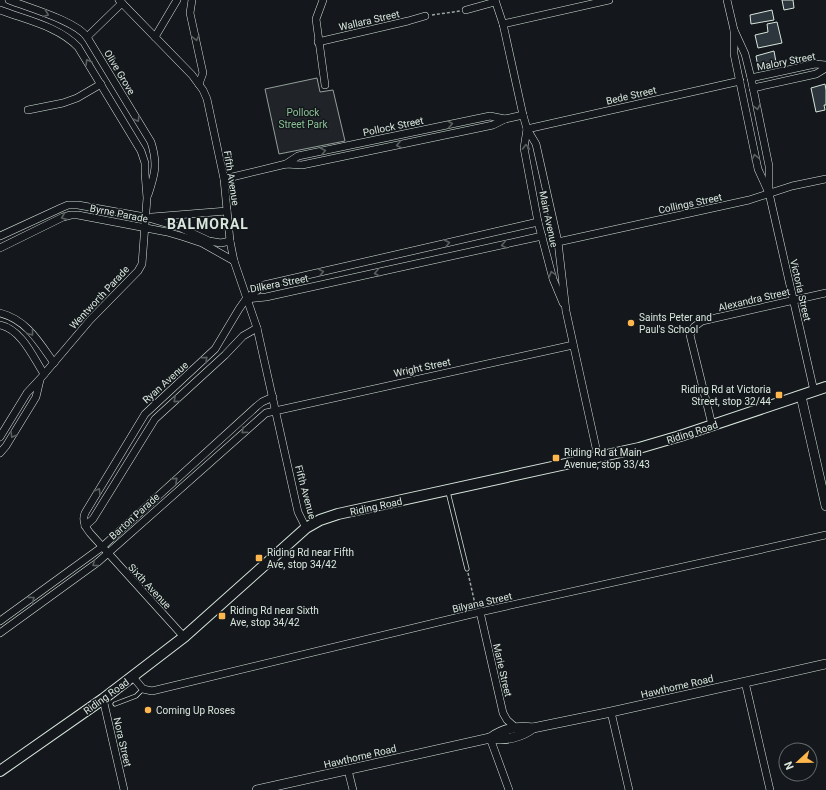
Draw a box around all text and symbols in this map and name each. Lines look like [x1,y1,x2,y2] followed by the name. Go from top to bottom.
[338,8,401,33] street label: Wallara Street
[42,10,49,18] one-way arrow
[191,35,199,41] one-way arrow
[102,48,137,97] street label: Olive Grove
[756,50,816,73] street label: Malory Street
[85,59,93,66] one-way arrow
[605,84,657,107] street label: Bede Street
[752,104,760,110] one-way arrow
[278,107,328,130] park label: Pollock Street Park
[132,115,139,122] one-way arrow
[362,115,424,138] street label: Pollock Street
[447,121,453,129] one-way arrow
[396,140,403,148] one-way arrow
[522,144,530,150] one-way arrow
[319,147,326,155] one-way arrow
[222,150,241,206] street label: Fifth Avenue
[752,154,760,160] one-way arrow
[537,190,560,248] street label: Main Avenue
[657,191,723,216] street label: Collings Street
[89,202,149,225] street label: Byrne Parade
[61,213,68,221] one-way arrow
[167,216,249,232] district label: BALMORAL
[444,239,450,247] one-way arrow
[500,240,507,248] one-way arrow
[788,258,813,322] street label: Victoria Street
[67,264,131,331] street label: Wentworth Parade
[317,268,324,276] one-way arrow
[373,268,380,276] one-way arrow
[548,271,557,278] one-way arrow
[249,272,309,295] street label: Dilkera Street
[717,286,791,313] street label: Alexandra Street
[639,312,712,335] place label: Saints Peter and Paul's School
[626,318,636,328] marker: Saints Peter and Paul's School
[27,328,34,335] one-way arrow
[200,356,208,363] one-way arrow
[393,356,452,379] street label: Wright Street
[140,359,190,406] street label: Ryan Avenue
[681,384,771,407] place label: Riding Rd at Victoria Street, stop 32/44
[774,390,784,400] marker: Riding Rd at Victoria Street, stop 32/44
[173,395,181,402] one-way arrow
[665,419,719,446] street label: Riding Road
[241,426,249,434] one-way arrow
[10,431,18,438] one-way arrow
[564,447,650,470] place label: Riding Rd at Main Avenue, stop 33/43
[551,453,561,463] marker: Riding Rd at Main Avenue, stop 33/43
[293,464,318,520] street label: Fifth Avenue
[170,478,178,485] one-way arrow
[93,488,100,495] one-way arrow
[107,491,162,542] street label: Barton Parade
[349,496,403,517] street label: Riding Road
[267,547,354,570] place label: Riding Rd near Fifth Ave, stop 34/42
[254,553,264,563] marker: Riding Rd near Fifth Ave, stop 34/42
[92,559,99,566] one-way arrow
[126,562,173,611] street label: Sixth Avenue
[451,590,513,615] street label: Bilyana Street
[27,596,34,603] one-way arrow
[230,605,319,628] place label: Riding Rd near Sixth Ave, stop 34/42
[217,611,227,621] marker: Riding Rd near Sixth Ave, stop 34/42
[491,642,514,698] street label: Marie Street
[640,673,715,700] street label: Hawthorne Road
[82,676,131,716] street label: Riding Road
[143,705,153,715] marker: Coming Up Roses
[156,705,235,716] place label: Coming Up Roses
[111,716,134,768] street label: Nora Street
[778,742,818,782] north arrow
[323,743,398,770] street label: Hawthorne Road
[782,759,797,772] text: N

